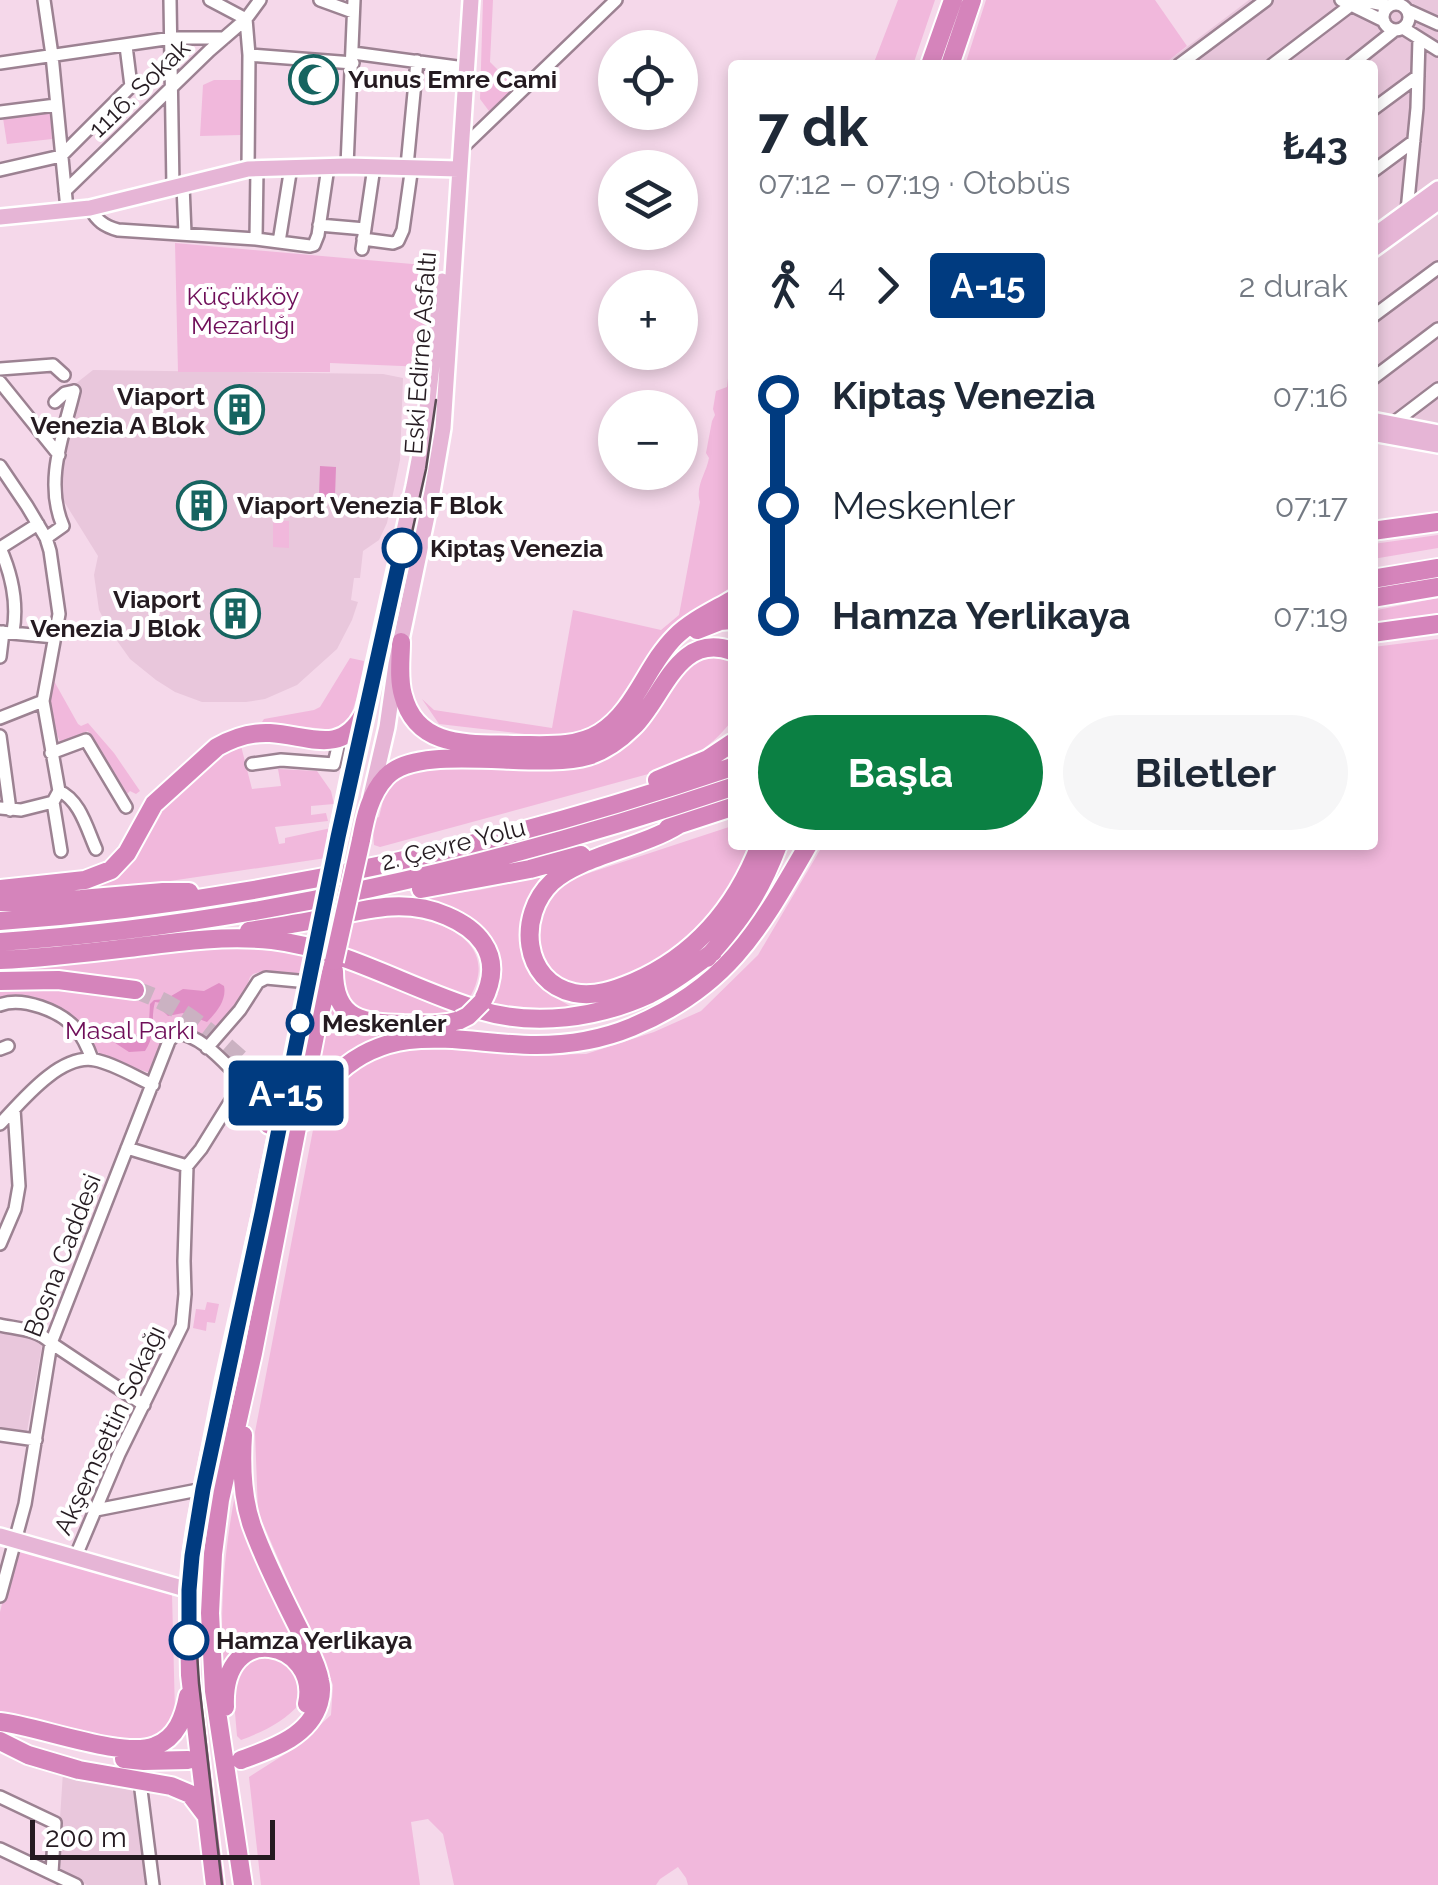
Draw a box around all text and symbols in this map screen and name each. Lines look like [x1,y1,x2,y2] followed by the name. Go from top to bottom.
[598,30,698,490] map controls
[598,30,698,130] button: locate
[82,32,196,143] street label: 1116. Sokak
[287,53,339,105] mosque icon: Yunus Emre Cami
[348,64,557,94] place label: Yunus Emre Cami
[758,94,868,159] text: 7 dk
[1283,123,1348,168] text: ₺43
[598,150,698,250] button: layers
[758,164,1070,201] text: 07:12 – 07:19 · Otobüs
[398,251,442,455] street label: Eski Edirne Asfaltı
[758,258,813,313] icon: walk
[860,258,915,313] icon: forward
[950,265,1025,306] text: A-15
[828,267,845,304] text: 4
[1239,267,1348,304] text: 2 durak
[598,270,698,370] button: +
[187,281,300,340] park label: Küçükköy Mezarlığı
[832,373,1096,418] text: Kiptaş Venezia
[1273,377,1348,414] text: 07:16
[31,381,206,440] place label: Viaport Venezia A Blok
[214,384,266,436] building icon: Viaport Venezia A Blok
[598,390,698,490] button: −
[176,479,228,531] building icon: Viaport Venezia F Blok
[832,483,1015,528] text: Meskenler
[1275,487,1348,524] text: 07:17
[237,490,504,520] place label: Viaport Venezia F Blok
[383,529,421,567] marker: Kiptaş Venezia
[430,533,603,563] place label: Kiptaş Venezia
[30,584,202,643] place label: Viaport Venezia J Blok
[210,587,262,639] building icon: Viaport Venezia J Blok
[832,593,1131,638] text: Hamza Yerlikaya
[1273,597,1348,634] text: 07:19
[758,715,1043,830] button: Başla
[1063,715,1348,830] button: Biletler
[378,812,528,876] street label: 2. Çevre Yolu
[322,1008,447,1038] place label: Meskenler
[287,1010,313,1036] marker: Meskenler
[65,1015,195,1045] park label: Masal Parkı
[216,1060,356,1126] line badge: A-15
[249,1073,323,1114] text: A-15
[17,1169,107,1341] street label: Bosna Caddesi
[47,1321,171,1539] street label: Akşemsettin Sokağı
[170,1621,208,1659] marker: Hamza Yerlikaya
[216,1625,412,1655] place label: Hamza Yerlikaya
[30,1815,275,1860] scale bar
[45,1821,127,1854] text: 200 m

